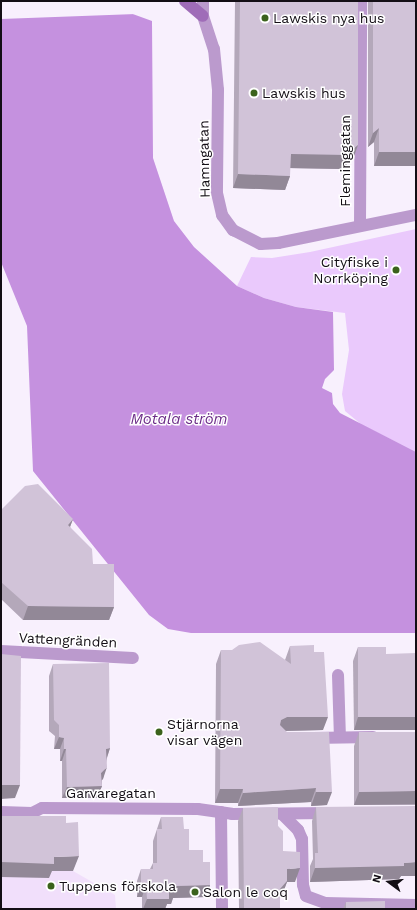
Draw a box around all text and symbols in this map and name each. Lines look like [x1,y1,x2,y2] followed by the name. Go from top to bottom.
[273,10,385,26] place label: Lawskis nya hus
[260,13,270,23] marker: Lawskis nya hus
[262,85,346,101] place label: Lawskis hus
[249,88,259,98] marker: Lawskis hus
[337,115,353,207] street label: Fleminggatan
[195,120,213,198] street label: Hamngatan
[313,254,388,286] place label: Cityfiske i Norrköping
[391,265,401,275] marker: Cityfiske i Norrköping
[130,411,228,429] water label: Motala ström
[18,629,118,651] street label: Vattengränden
[167,716,243,748] place label: Stjärnorna visar vägen
[154,727,164,737] marker: Stjärnorna visar vägen
[66,785,156,801] street label: Garvaregatan
[369,862,409,902] north arrow
[370,873,384,884] text: N
[59,878,176,894] place label: Tuppens förskola
[46,881,56,891] marker: Tuppens förskola
[203,884,288,900] place label: Salon le coq
[190,887,200,897] marker: Salon le coq

